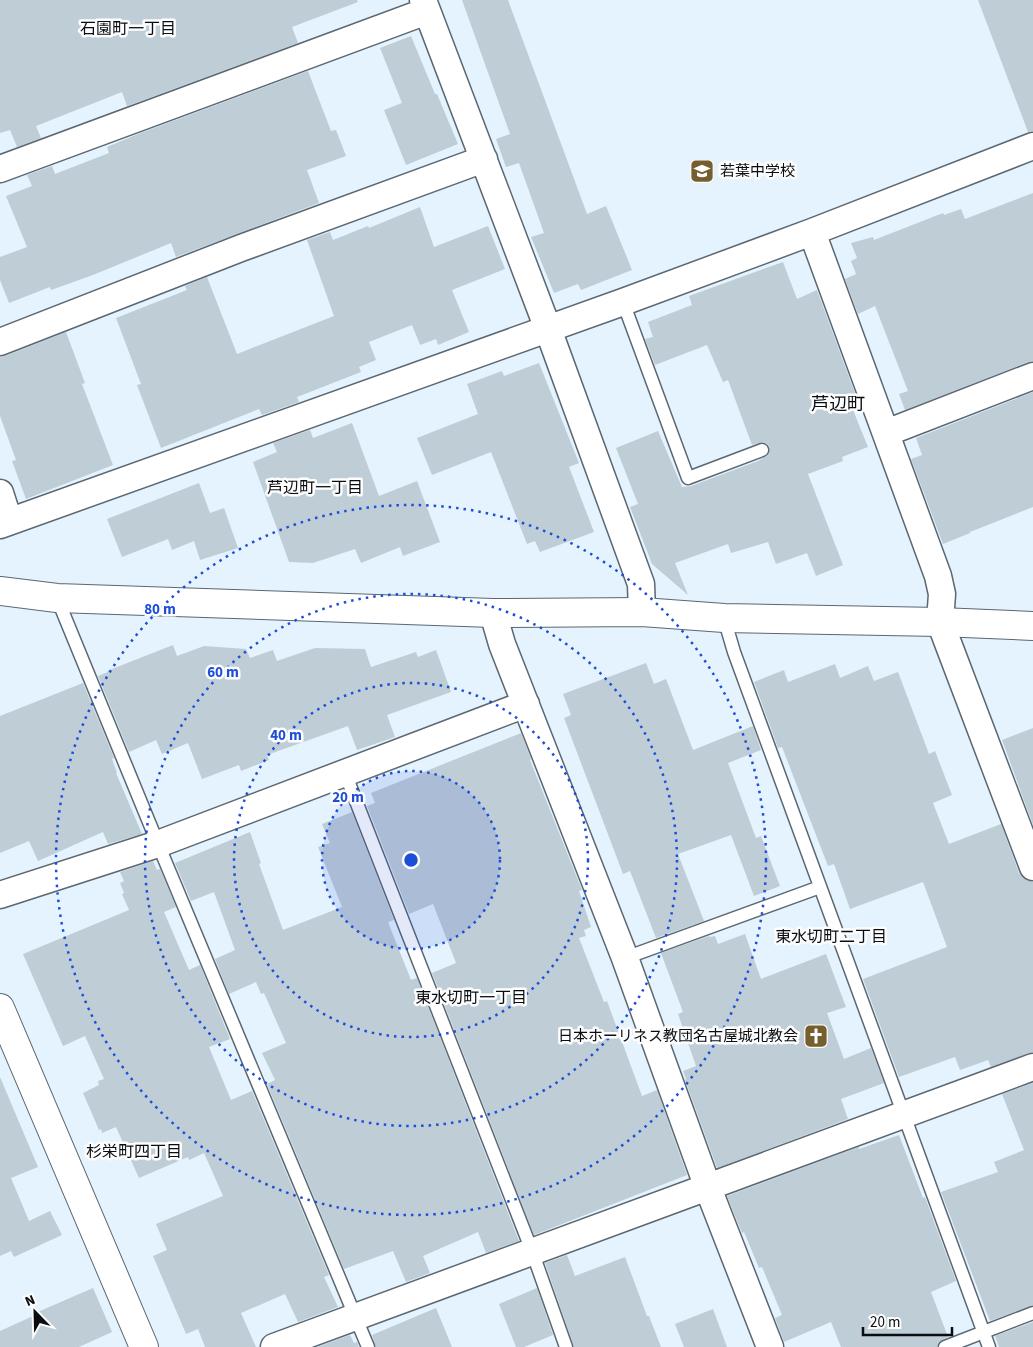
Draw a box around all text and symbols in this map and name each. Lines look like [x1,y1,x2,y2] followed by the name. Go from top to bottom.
[80,18,176,40] district label: 石園町一丁目
[689,158,715,184] school or university icon: 若葉中学校
[720,161,795,182] place label: 若葉中学校
[811,392,865,417] district label: 芦辺町
[267,477,363,499] district label: 芦辺町一丁目
[144,599,176,620] text: 80 m
[207,662,239,683] text: 60 m
[270,725,302,746] text: 40 m
[332,787,364,808] text: 20 m
[402,851,420,869] centre of rings
[775,926,887,948] district label: 東水切町二丁目
[415,987,527,1009] district label: 東水切町一丁目
[803,1023,829,1049] church icon: 日本ホーリネス教団名古屋城北教会
[558,1026,798,1047] place label: 日本ホーリネス教団名古屋城北教会
[86,1141,182,1163] district label: 杉栄町四丁目
[10,1287,60,1337] north arrow
[22,1290,39,1312] text: N
[863,1304,952,1336] scale bar
[870,1312,900,1333] text: 20 m

